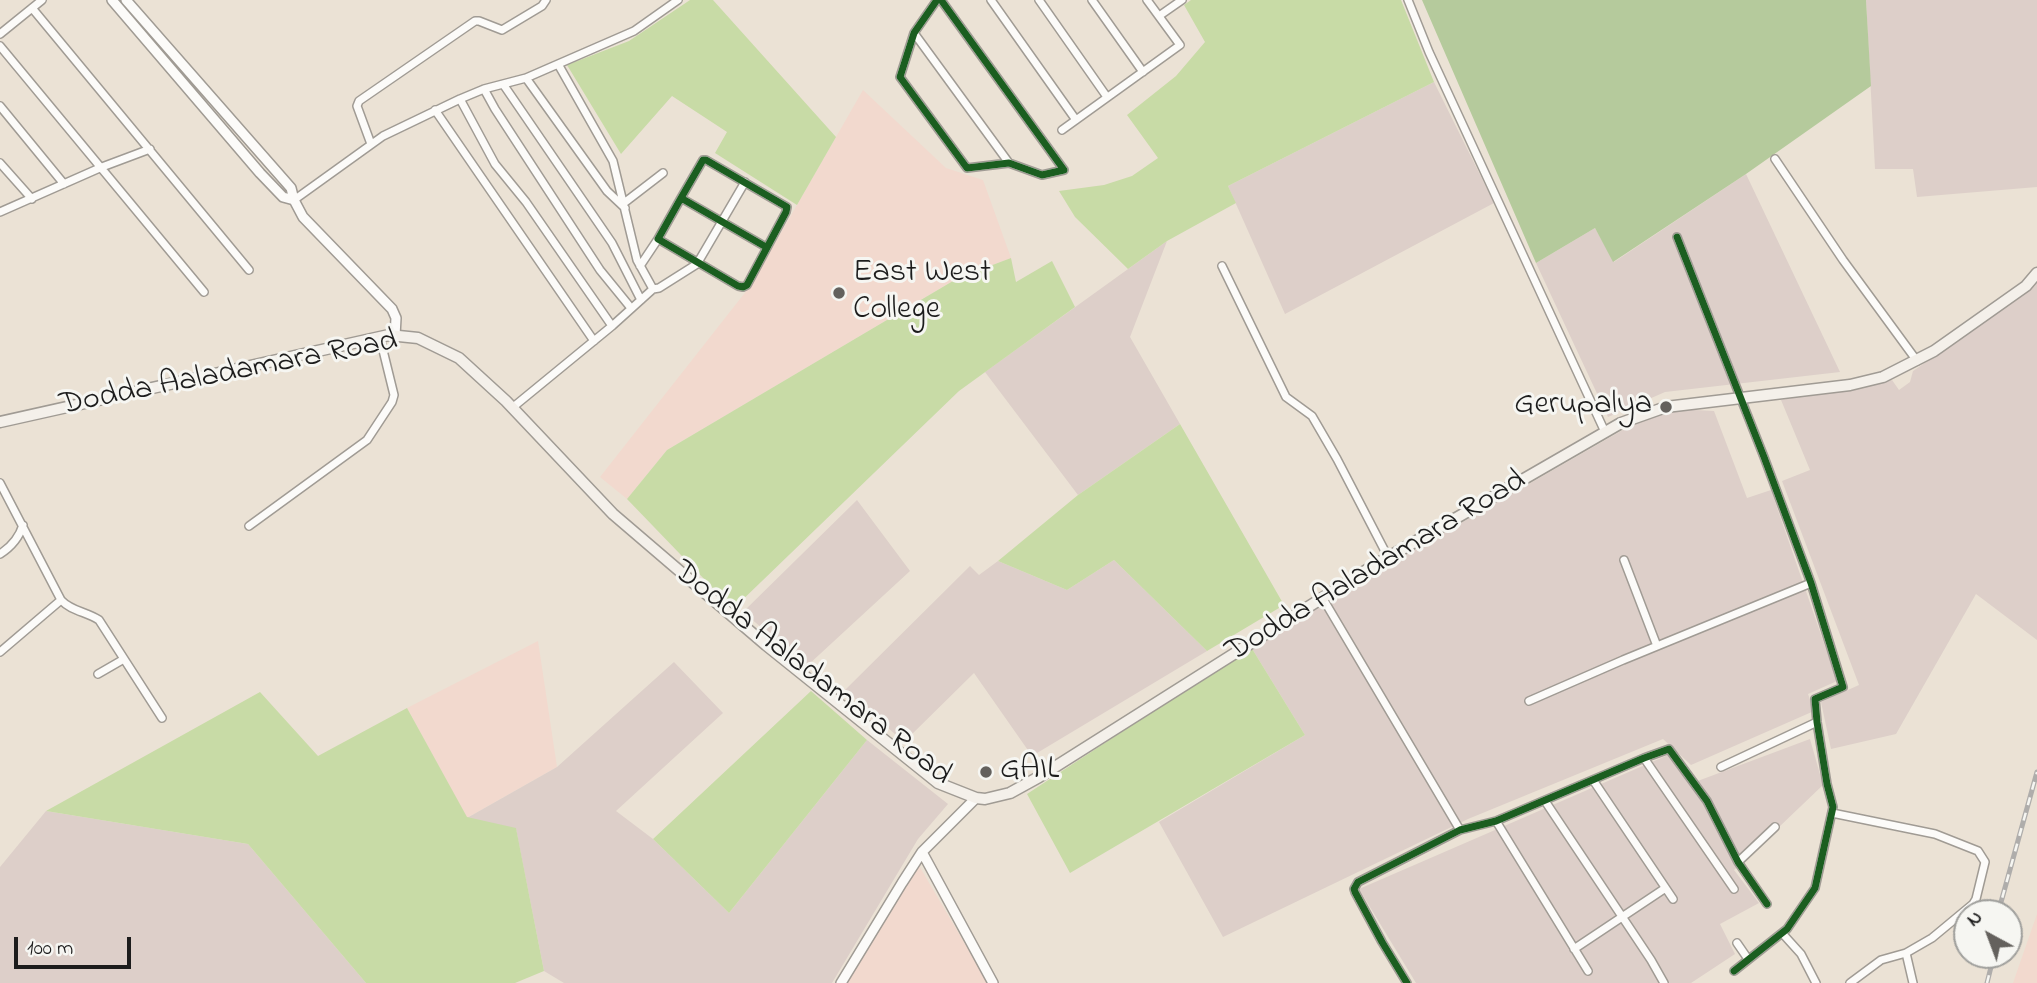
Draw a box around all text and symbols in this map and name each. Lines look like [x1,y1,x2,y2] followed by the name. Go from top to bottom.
[853,256,991,331] place label: East West College
[831,285,847,301] marker: East West College
[57,323,401,427] street label: Dodda Aaladamara Road
[1514,388,1652,426] place label: Gerupalya
[1658,399,1674,415] marker: Gerupalya
[1220,463,1534,673] street label: Dodda Aaladamara Road
[664,554,958,796] street label: Dodda Aaladamara Road
[1000,753,1059,791] place label: GAIL
[978,764,994,780] marker: GAIL
[1953,899,2023,969] north arrow
[1962,905,1989,934] text: N
[18,923,135,967] scale bar
[27,934,73,964] text: 100 m

